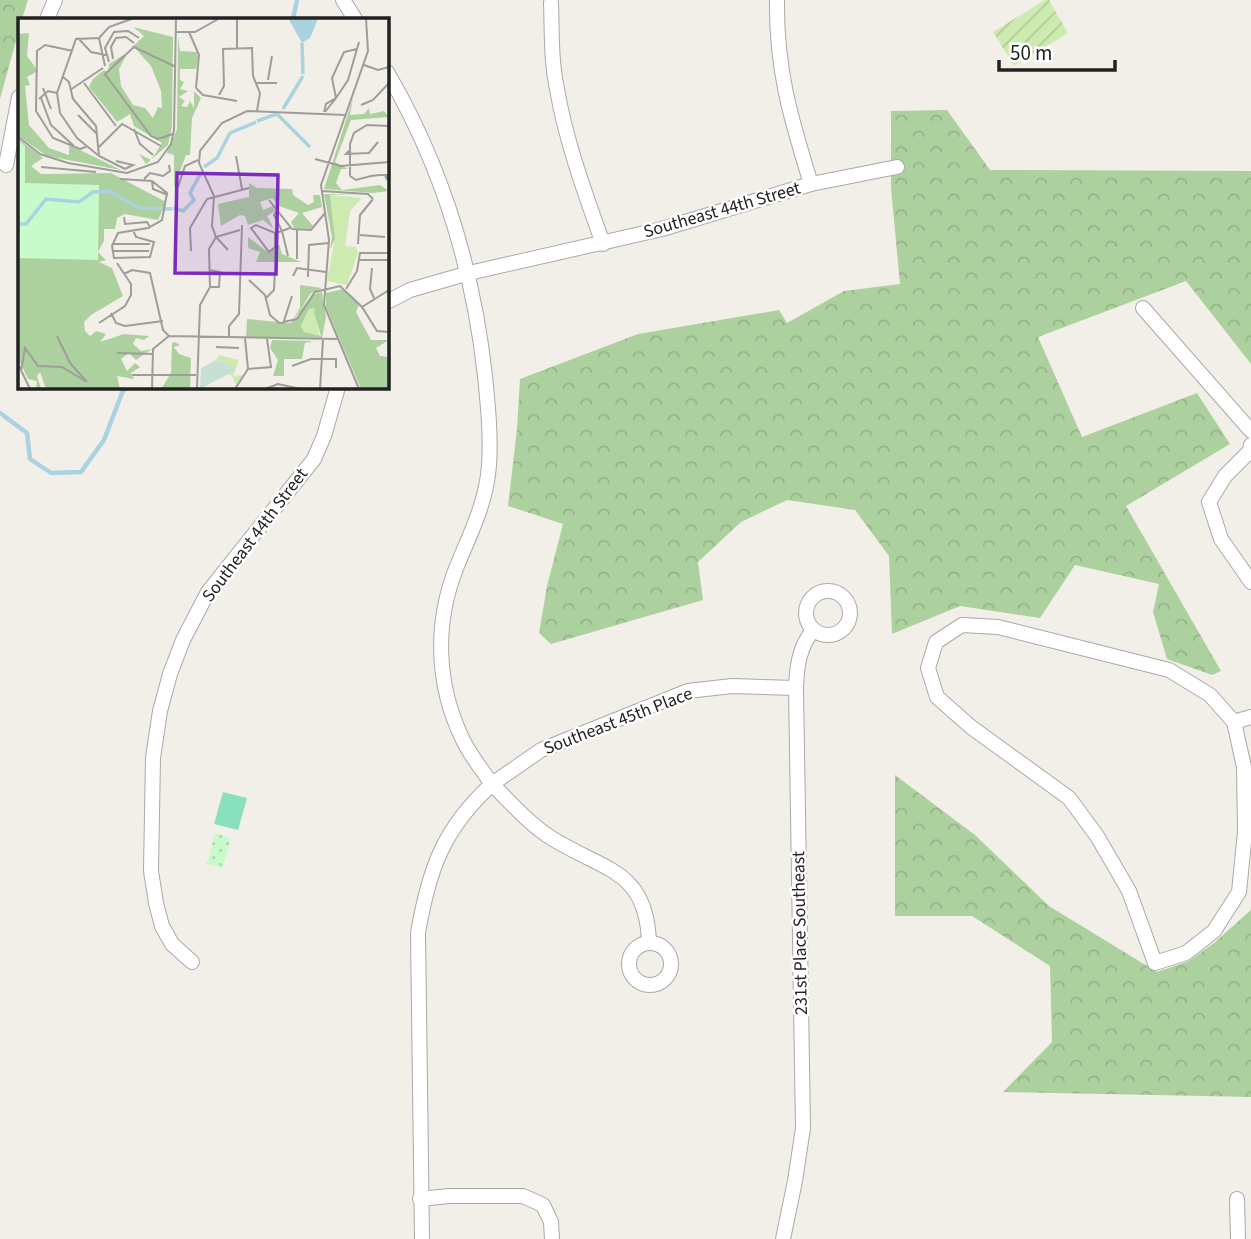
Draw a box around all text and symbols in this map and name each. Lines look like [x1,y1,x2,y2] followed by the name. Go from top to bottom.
[18,18,388,388] inset map
[999,28,1114,72] scale bar
[1010,38,1052,68] text: 50 m
[641,176,803,244] street label: Southeast 44th Street
[196,463,314,607] street label: Southeast 44th Street
[540,681,696,761] street label: Southeast 45th Place
[786,851,814,1015] street label: 231st Place Southeast

